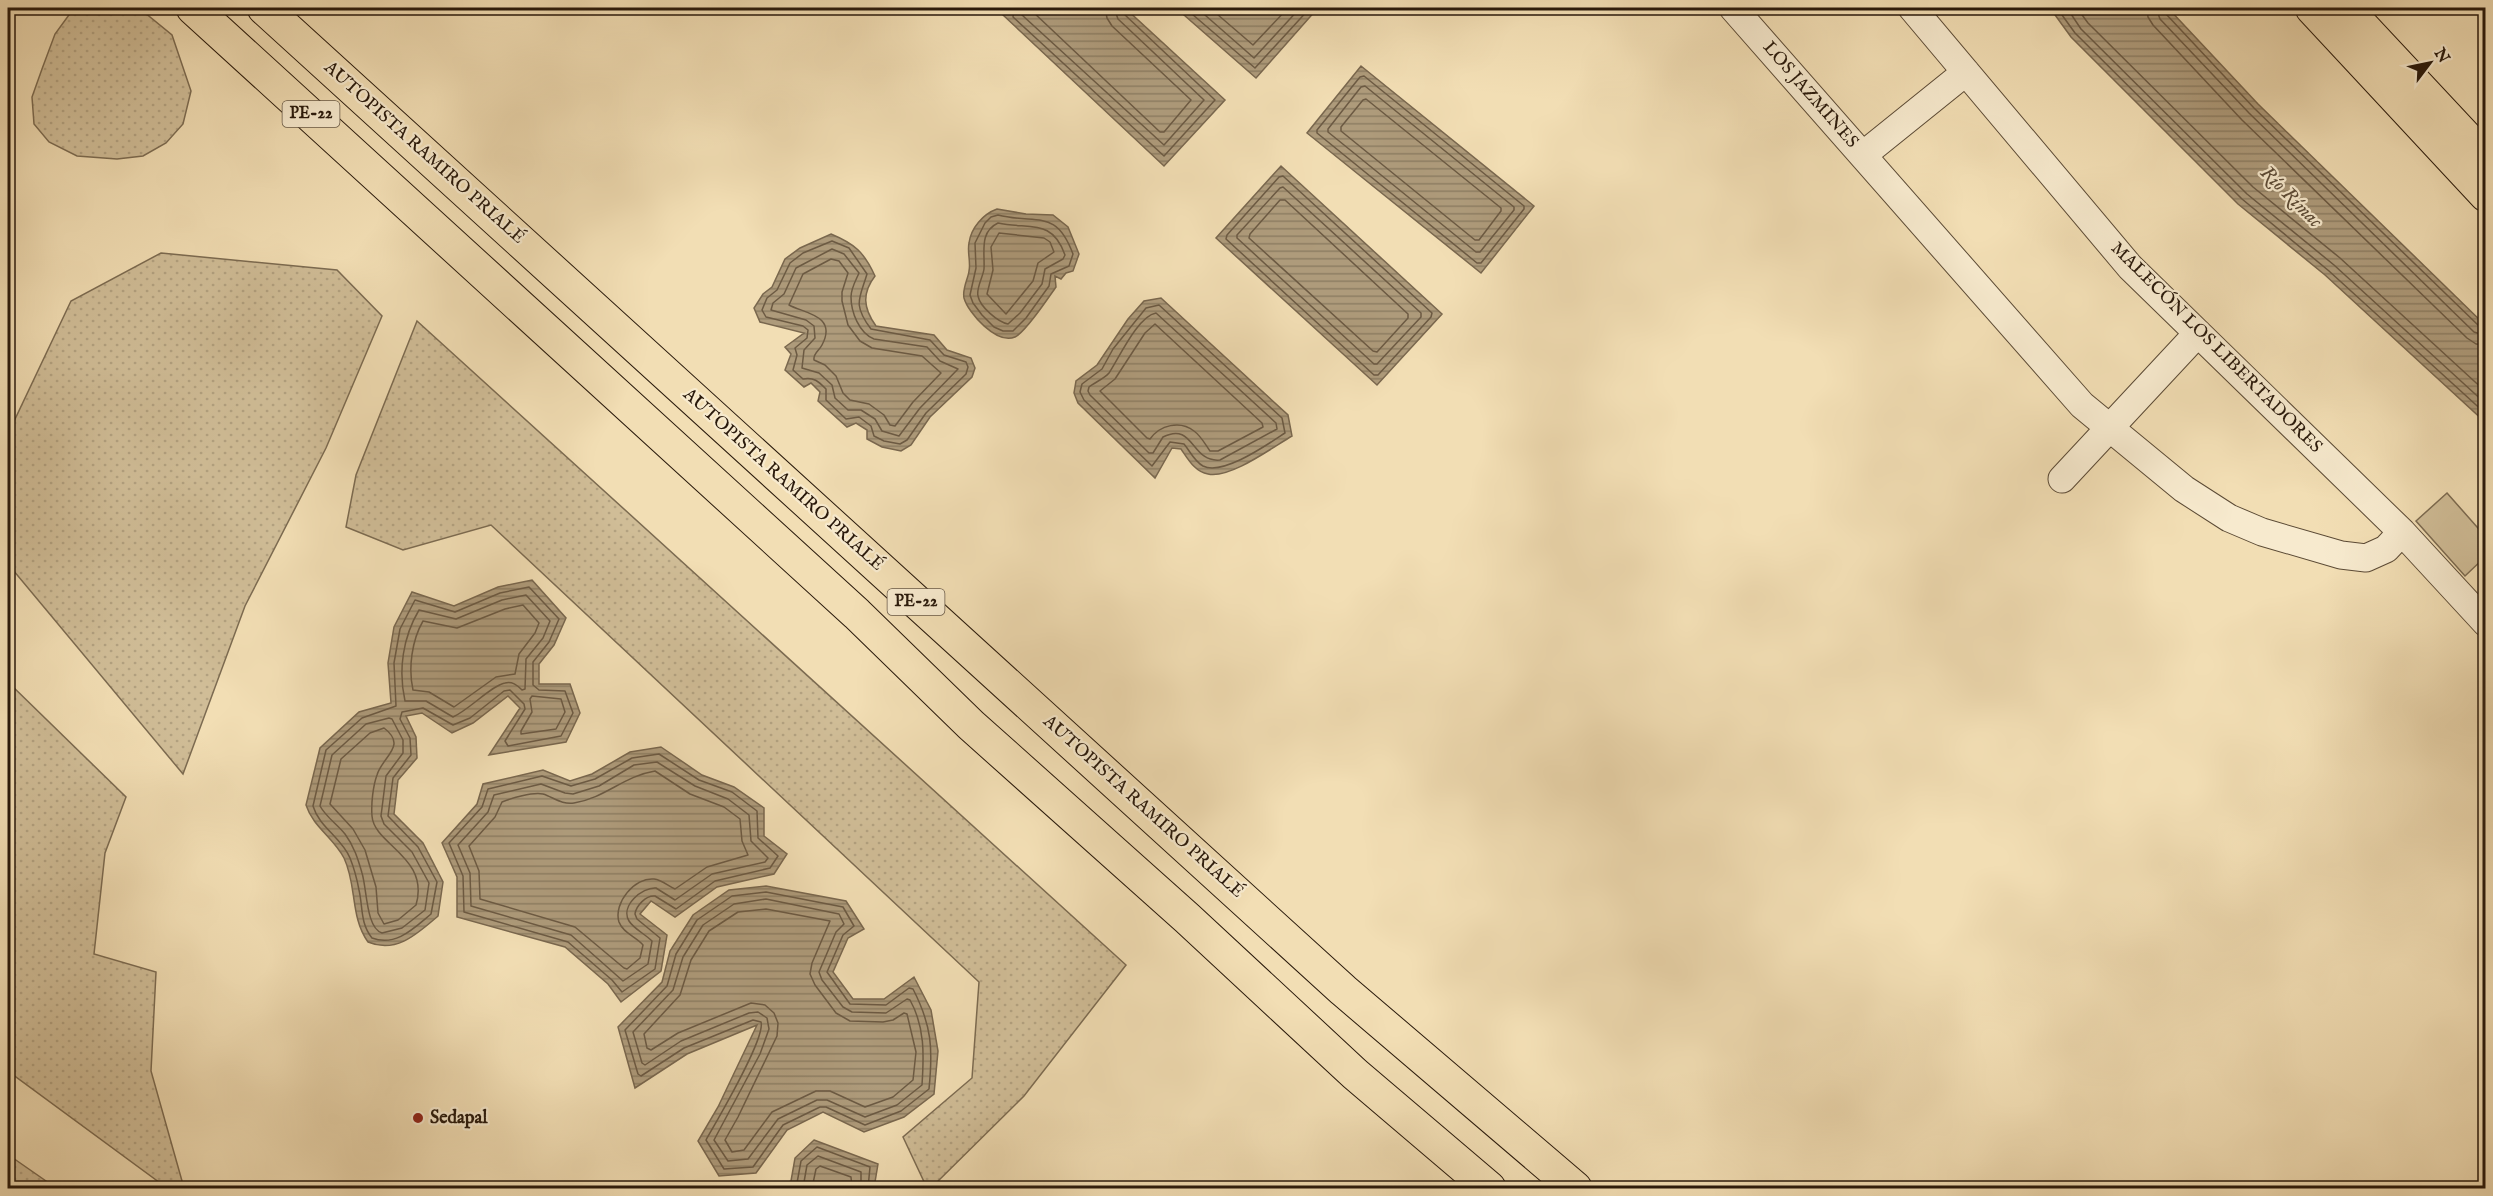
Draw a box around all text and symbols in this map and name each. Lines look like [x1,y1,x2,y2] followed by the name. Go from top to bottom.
[2400,33,2460,93] north arrow
[1757,37,1863,153] street label: LOS JAZMINES
[2428,44,2453,67] text: N
[318,54,531,249] street label: AUTOPISTA RAMIRO PRIALÉ
[282,101,340,127] road number: PE-22
[2255,161,2328,234] water label: Río Rímac
[2105,236,2328,459] street label: MALECÓN LOS LIBERTADORES
[677,381,890,576] street label: AUTOPISTA RAMIRO PRIALÉ
[888,589,944,615] road number: PE-22
[1037,708,1250,903] street label: AUTOPISTA RAMIRO PRIALÉ
[430,1107,488,1130] place label: Sedapal
[411,1111,425,1125] marker: Sedapal

